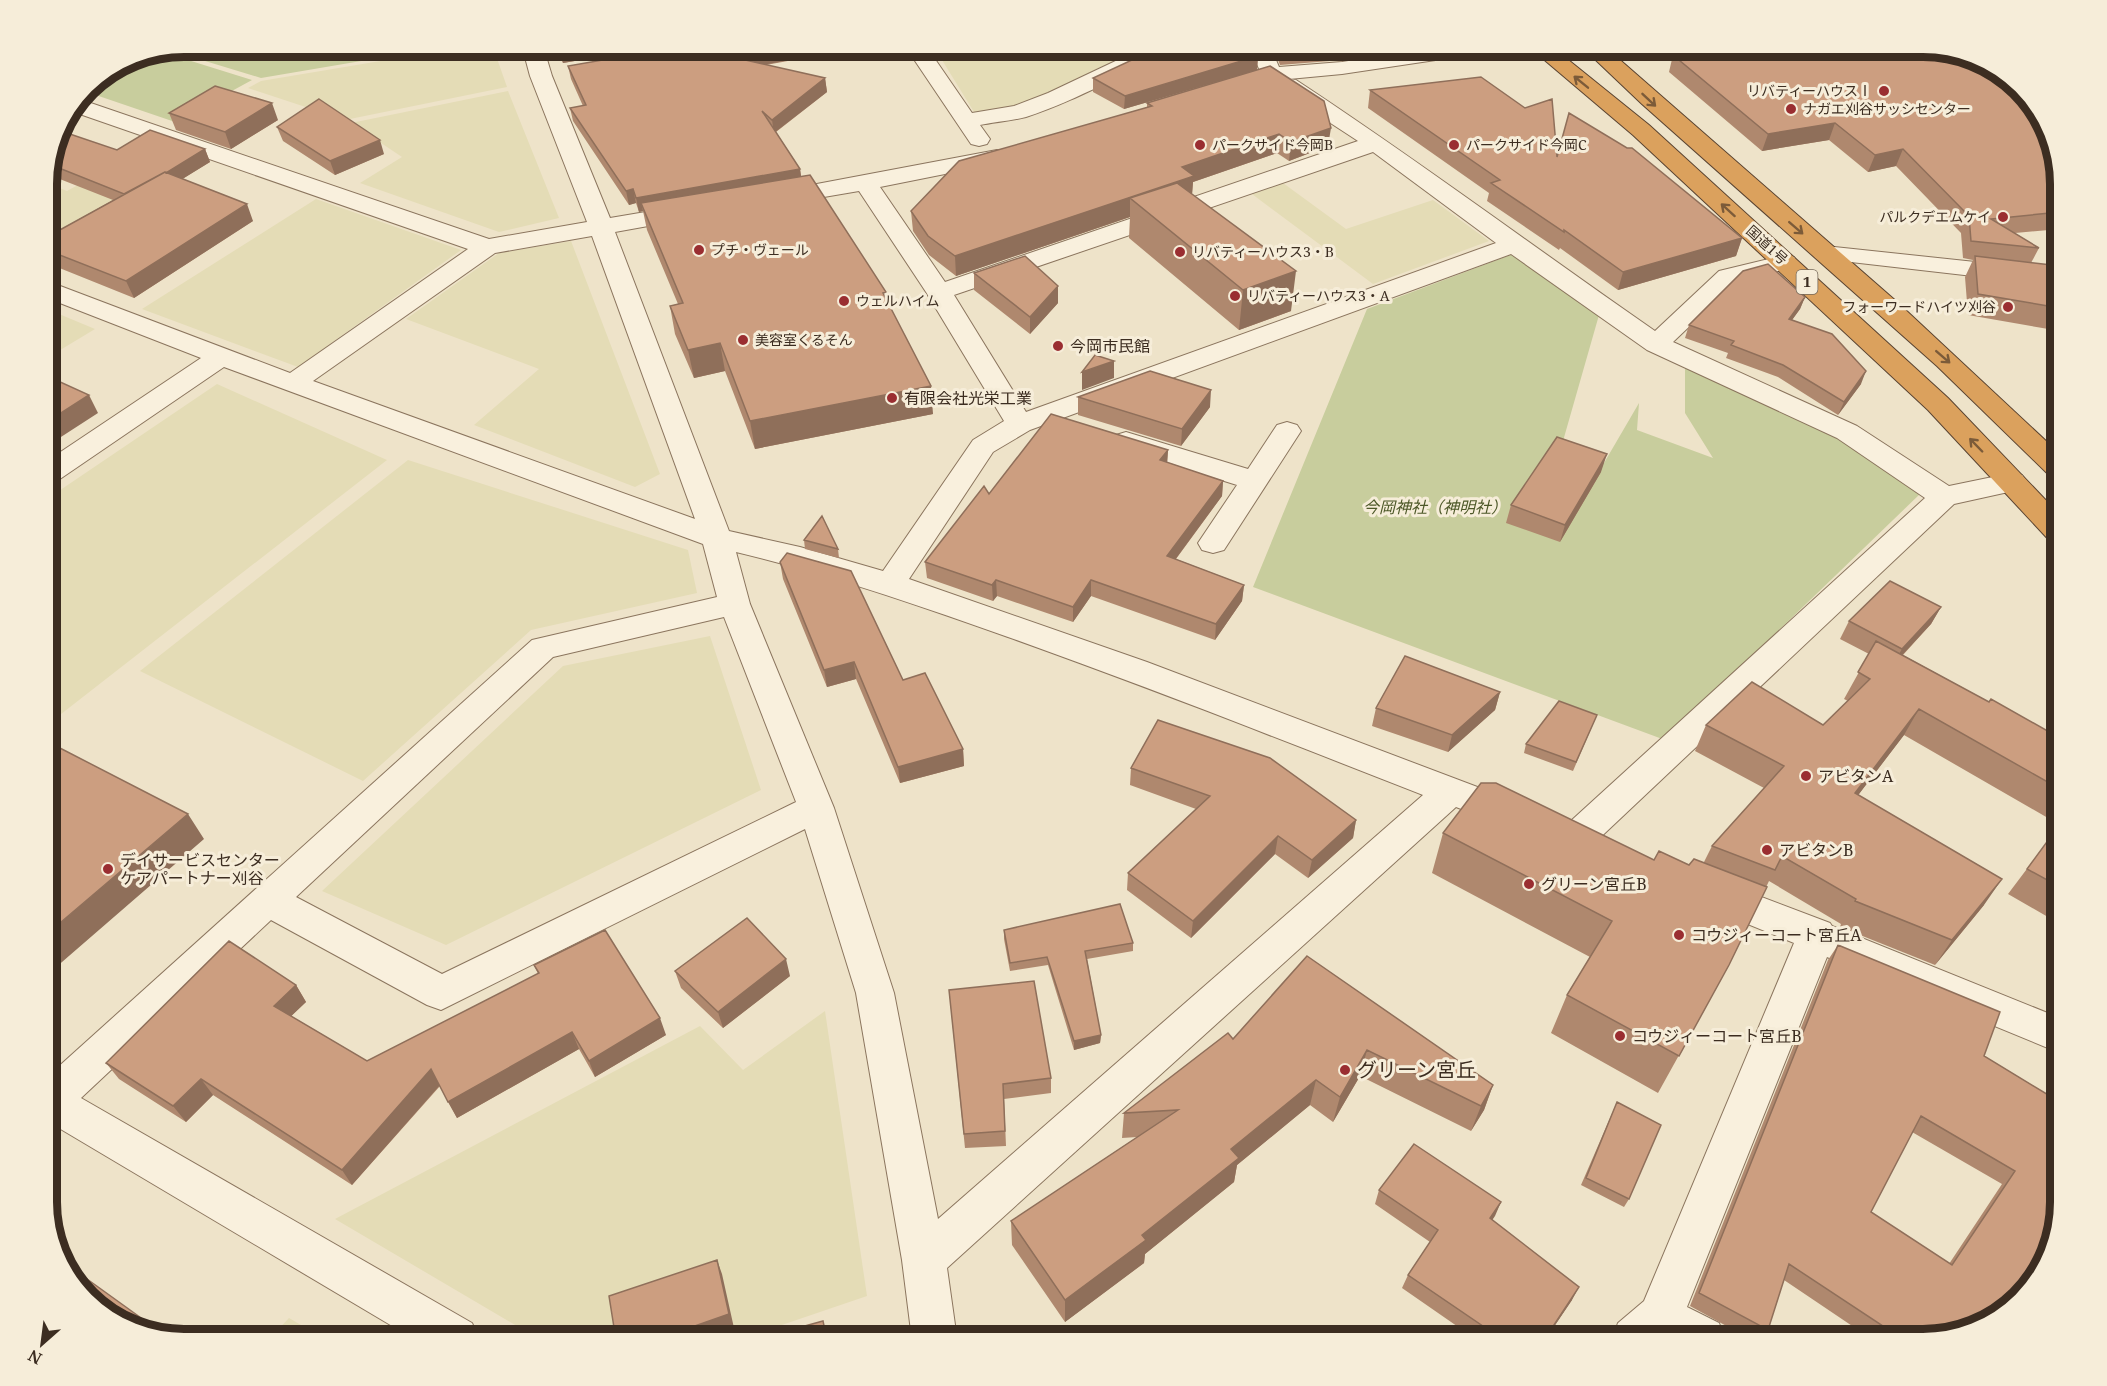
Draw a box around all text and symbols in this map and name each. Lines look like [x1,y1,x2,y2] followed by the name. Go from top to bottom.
[1574,75,1590,88] one-way arrow
[1747,81,1872,100] place label: リバティーハウスⅠ
[1877,84,1891,98] marker: リバティーハウスⅠ
[1642,93,1657,108] one-way arrow
[1803,99,1971,118] place label: ナガエ刈谷サッシセンター
[1784,102,1798,116] marker: ナガエ刈谷サッシセンター
[1212,135,1333,154] place label: パークサイド今岡B
[1466,135,1587,154] place label: パークサイド今岡C
[1193,138,1207,152] marker: パークサイド今岡B
[1447,138,1461,152] marker: パークサイド今岡C
[1721,202,1736,217] one-way arrow
[1879,207,1991,226] place label: パルクデエムケイ
[1996,210,2010,224] marker: パルクデエムケイ
[1742,221,1792,268] street label: 国道1号
[1788,221,1804,235] one-way arrow
[711,240,809,259] place label: プチ・ヴェール
[1192,242,1334,261] place label: リバティーハウス3・B
[692,243,706,257] marker: プチ・ヴェール
[1173,245,1187,259] marker: リバティーハウス3・B
[1796,270,1818,294] road number: 1
[1247,286,1390,305] place label: リバティーハウス3・A
[1228,289,1242,303] marker: リバティーハウス3・A
[856,291,939,310] place label: ウェルハイム
[837,294,851,308] marker: ウェルハイム
[1842,297,1996,316] place label: フォーワードハイツ刈谷
[2001,300,2015,314] marker: フォーワードハイツ刈谷
[755,330,853,349] place label: 美容室くるそん
[736,333,750,347] marker: 美容室くるそん
[1070,335,1150,357] place label: 今岡市民館
[1051,339,1065,353] marker: 今岡市民館
[1935,350,1950,364] one-way arrow
[904,387,1032,409] place label: 有限会社光栄工業
[885,391,899,405] marker: 有限会社光栄工業
[1969,437,1984,452] one-way arrow
[1363,496,1507,518] park label: 今岡神社（神明社）
[1818,765,1894,787] place label: アビタンA
[1799,769,1813,783] marker: アビタンA
[1779,839,1853,861] place label: アビタンB
[1760,843,1774,857] marker: アビタンB
[120,849,280,889] place label: デイサービスセンター ケアパートナー刈谷
[101,862,115,876] marker: デイサービスセンター ケアパートナー刈谷
[1541,873,1647,895] place label: グリーン宮丘B
[1522,877,1536,891] marker: グリーン宮丘B
[1691,924,1862,946] place label: コウジィーコート宮丘A
[1672,928,1686,942] marker: コウジィーコート宮丘A
[1632,1025,1802,1047] place label: コウジィーコート宮丘B
[1613,1029,1627,1043] marker: コウジィーコート宮丘B
[1357,1056,1476,1083] place label: グリーン宮丘
[1338,1063,1352,1077] marker: グリーン宮丘
[12,1314,72,1374] north arrow
[24,1344,46,1370] text: N

